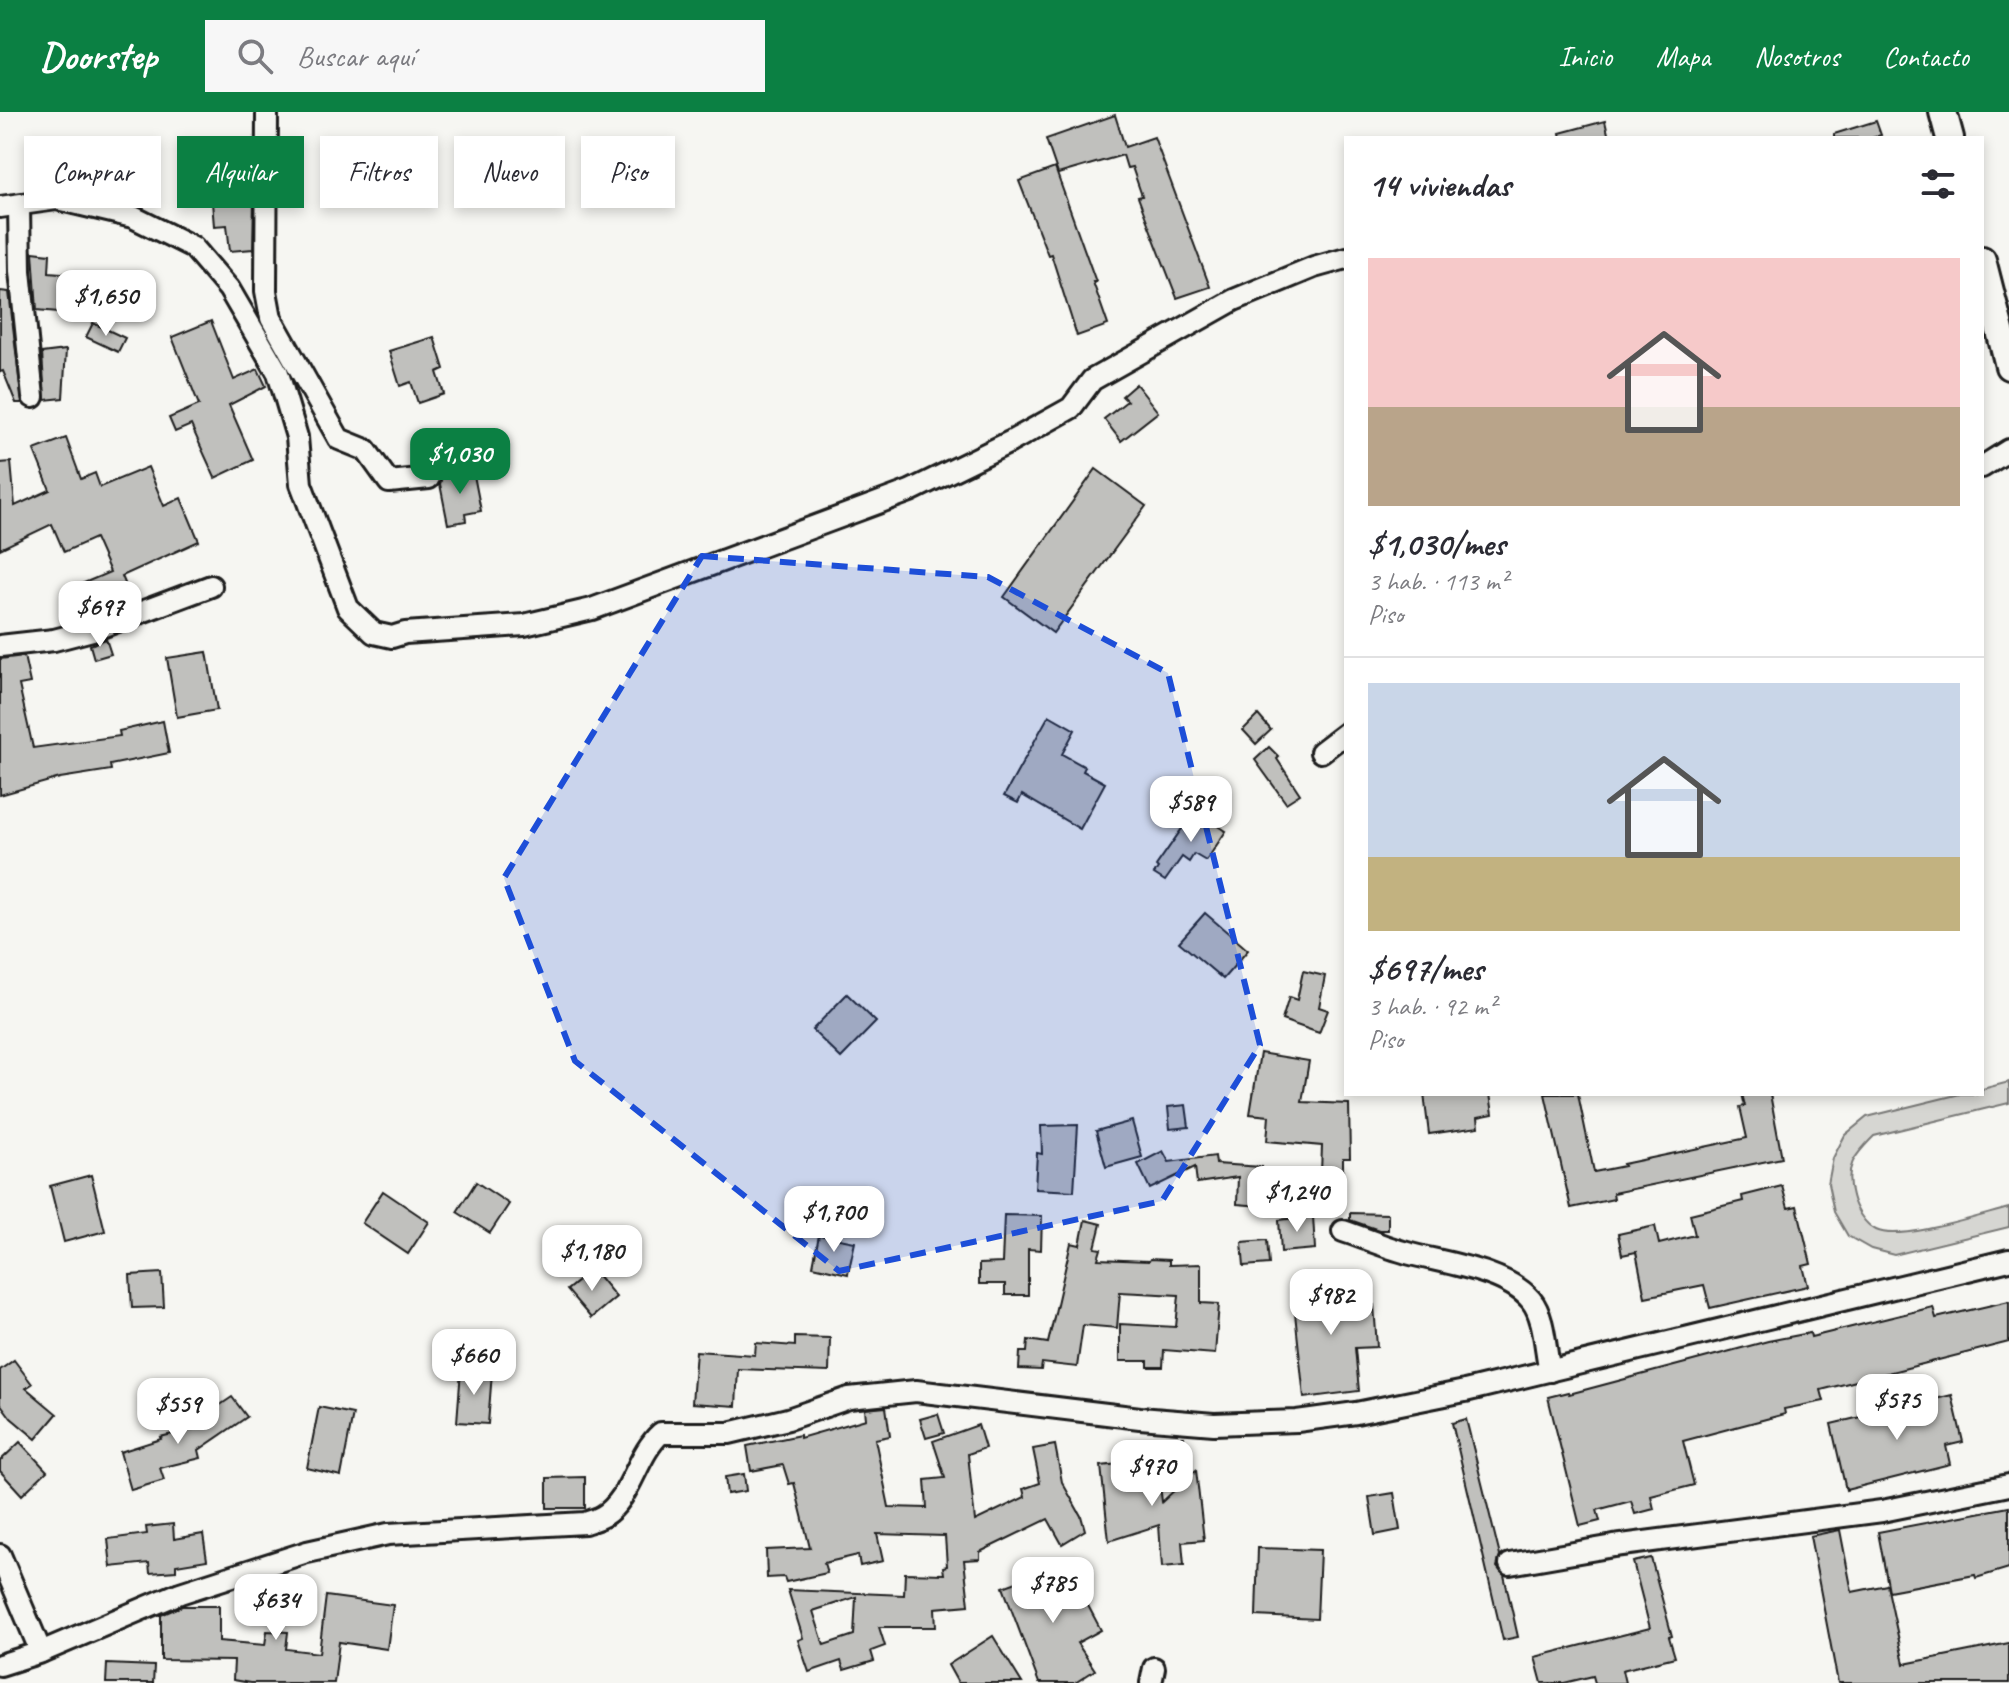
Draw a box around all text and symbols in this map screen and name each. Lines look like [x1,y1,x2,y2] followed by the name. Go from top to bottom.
[205,20,765,92] search box
[40,33,157,80] text: Doorstep
[233,34,277,78] icon: search
[297,37,414,75] text: Buscar aquí
[1558,39,1612,74] text: Inicio
[1656,39,1710,74] text: Mapa
[1754,39,1839,74] text: Nosotros
[1883,39,1969,74] text: Contacto
[24,136,161,208] chip: Comprar
[177,136,304,208] chip: Alquilar
[320,136,438,208] chip: Filtros
[454,136,565,208] chip: Nuevo
[581,136,675,208] chip: Piso
[1916,162,1960,206] icon: filters
[1368,163,1511,206] text: 14 viviendas
[41,270,171,338] pin: $1,650
[74,279,138,312] text: $1,650
[1592,310,1736,454] icon: home
[395,428,525,496] pin: $1,030
[428,437,492,470] text: $1,030
[1368,522,1505,565] text: $1,030/mes
[1368,565,1508,598] text: 3 hab. · 113 m²
[53,581,147,649] pin: $697
[77,590,123,623] text: $697
[1368,598,1403,631] text: Piso
[1592,735,1736,879] icon: home
[1144,776,1238,844] pin: $589
[1168,785,1214,818] text: $589
[1368,947,1483,990] text: $697/mes
[1368,990,1496,1023] text: 3 hab. · 92 m²
[1368,1023,1403,1056] text: Piso
[1232,1166,1362,1234] pin: $1,240
[1265,1175,1329,1208] text: $1,240
[769,1186,899,1254] pin: $1,700
[802,1195,866,1228] text: $1,700
[527,1225,657,1293] pin: $1,180
[560,1234,624,1267] text: $1,180
[1284,1269,1378,1337] pin: $982
[1308,1278,1354,1311] text: $982
[427,1329,521,1397] pin: $660
[450,1338,498,1371] text: $660
[1850,1374,1944,1442] pin: $575
[131,1378,225,1446] pin: $559
[1874,1383,1920,1416] text: $575
[155,1387,201,1420] text: $559
[1105,1440,1199,1508] pin: $970
[1129,1449,1175,1482] text: $970
[1006,1557,1100,1625] pin: $785
[1030,1566,1076,1599] text: $785
[229,1574,323,1642] pin: $634
[252,1583,300,1616] text: $634

